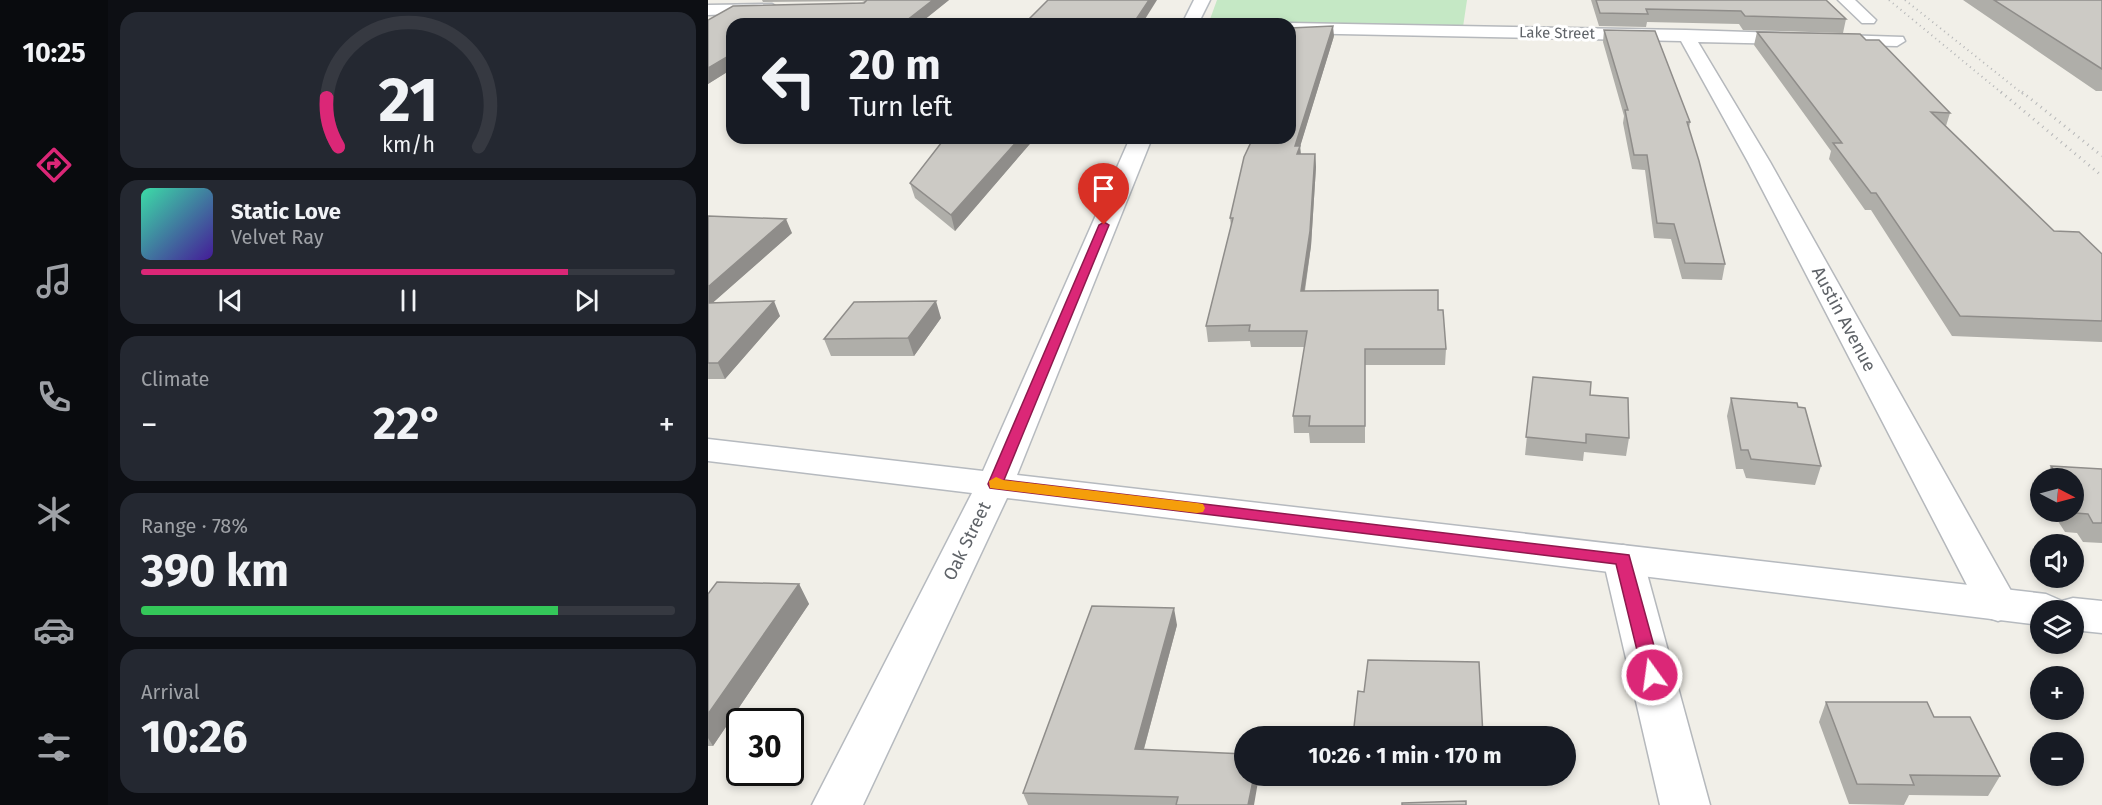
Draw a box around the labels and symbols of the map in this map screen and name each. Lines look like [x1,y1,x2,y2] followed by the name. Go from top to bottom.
[1519,23,1596,43] street label: Lake Street
[1078,163,1129,225] pin
[1807,263,1881,375] street label: Austin Avenue
[2030,468,2084,522] north arrow
[939,498,996,584] street label: Oak Street
[1620,643,1684,707] position arrow
[726,708,804,786] speed limit sign: 30

